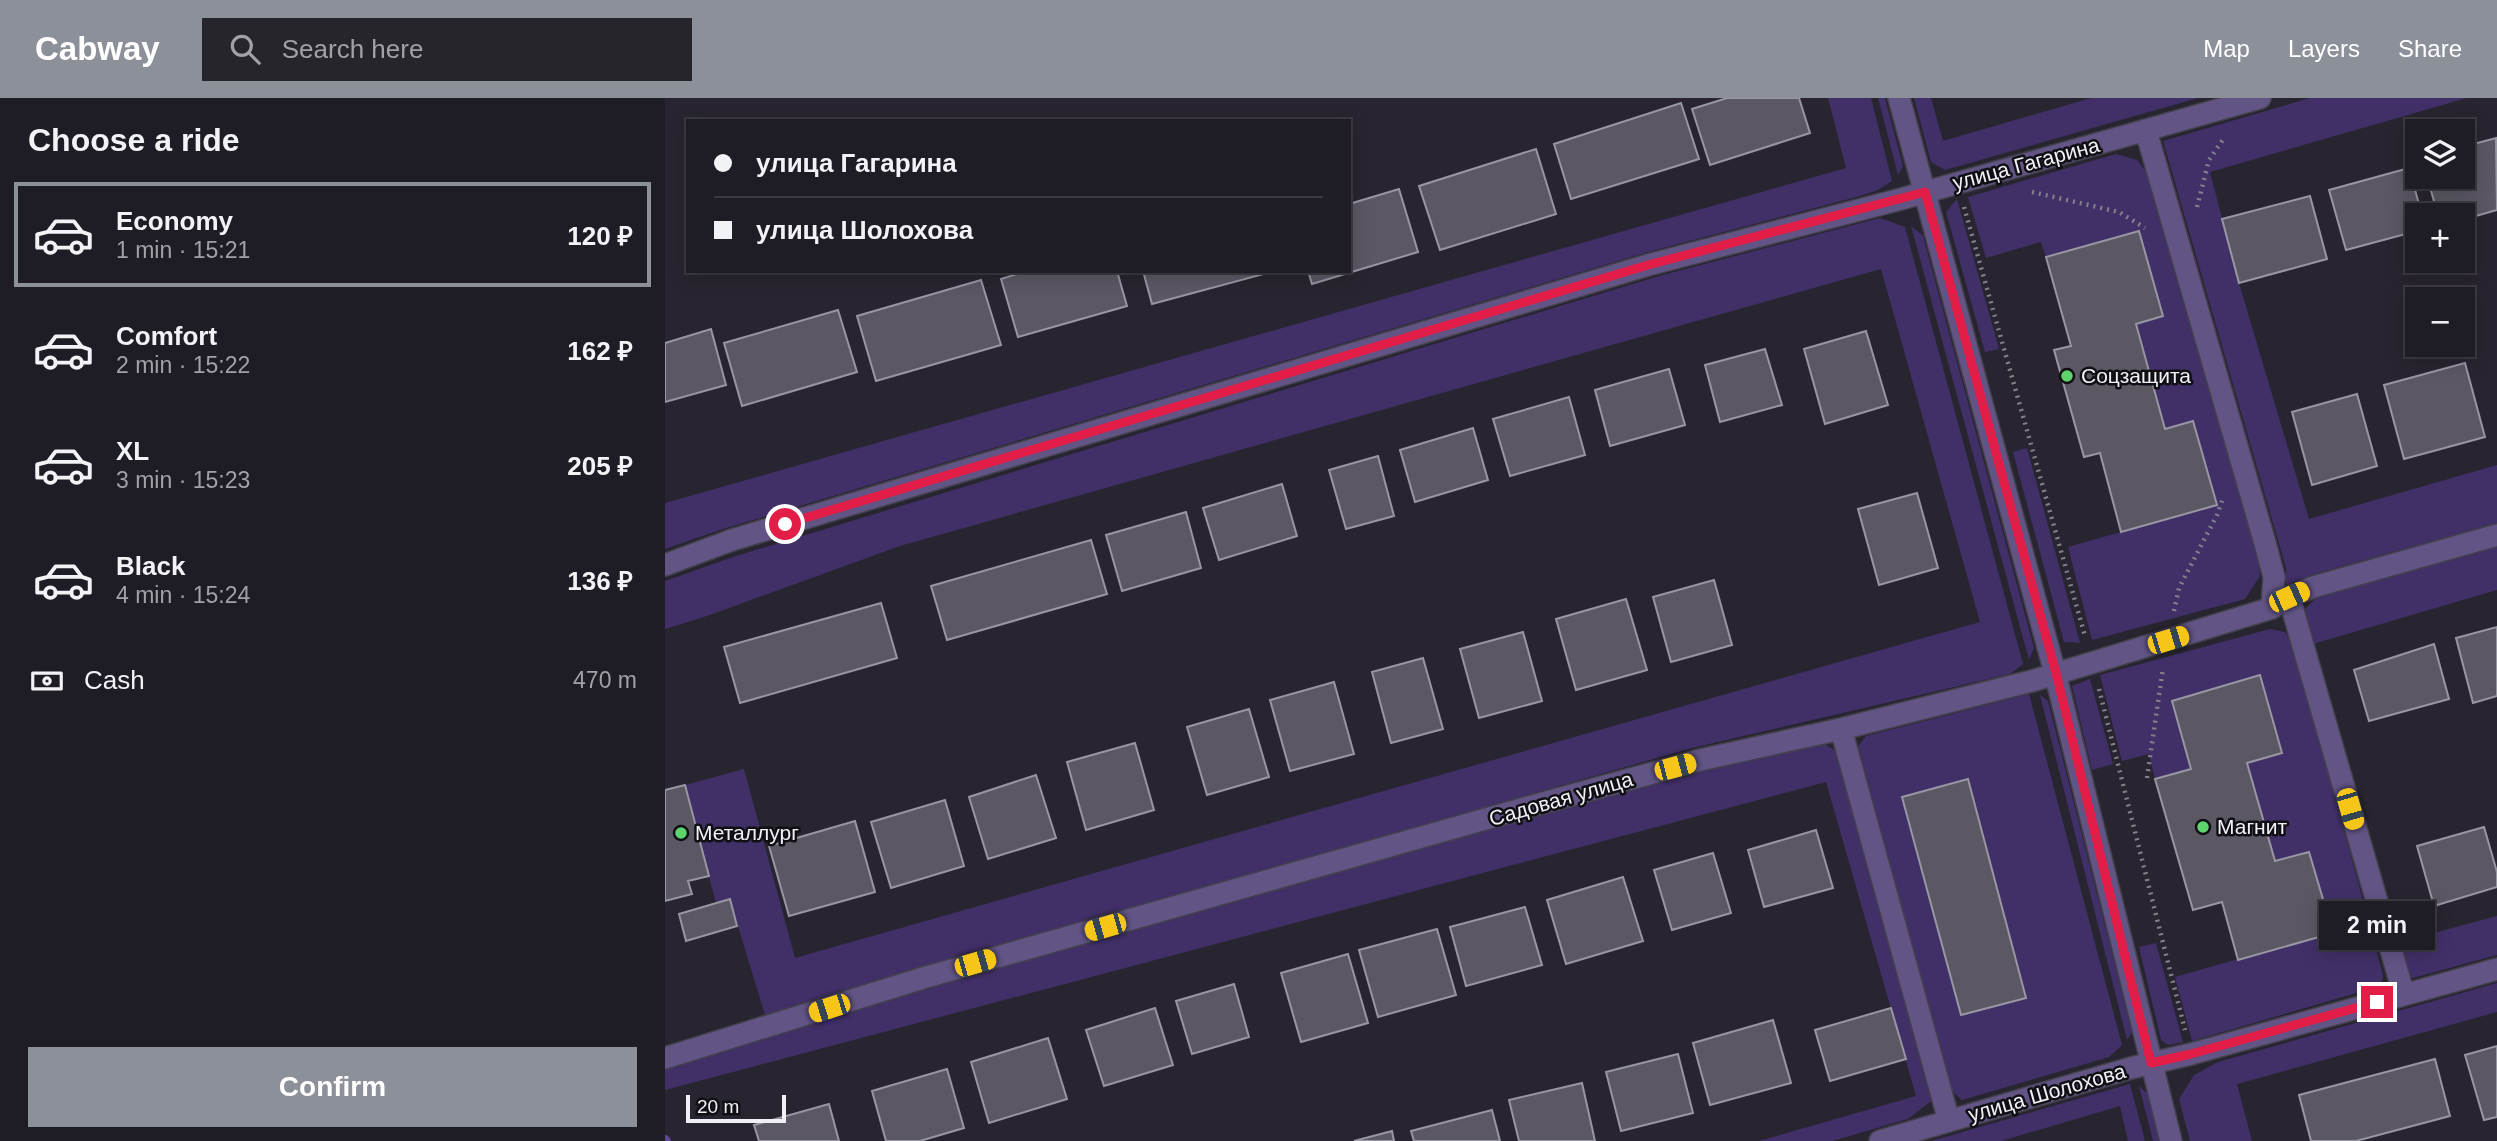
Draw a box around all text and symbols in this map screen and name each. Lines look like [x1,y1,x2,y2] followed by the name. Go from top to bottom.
[202,18,692,81] search box
[35,30,160,67] text: Cabway
[226,30,264,68] icon: search
[282,34,423,64] text: Search here
[2203,35,2250,62] text: Map
[2288,35,2360,62] text: Layers
[2398,35,2462,62] text: Share
[2405,119,2475,357] map controls
[2405,119,2475,189] button: layers
[28,122,240,158] text: Choose a ride
[1950,133,2102,194] street label: улица Гагарина
[756,148,957,178] text: улица Гагарина
[32,203,95,266] icon: car
[2405,203,2475,273] button: +
[116,206,233,236] text: Economy
[756,215,973,245] text: улица Шолохова
[567,221,633,251] text: 120 ₽
[116,237,250,263] text: 1 min · 15:21
[2405,287,2475,357] button: −
[32,318,95,381] icon: car
[116,321,217,351] text: Comfort
[567,336,633,366] text: 162 ₽
[116,352,250,378] text: 2 min · 15:22
[2081,364,2191,387] place label: Соцзащита
[2059,368,2075,384] marker: Соцзащита
[32,433,95,496] icon: car
[116,436,149,466] text: XL
[567,451,633,481] text: 205 ₽
[116,467,250,493] text: 3 min · 15:23
[769,508,801,540] route start
[32,548,95,611] icon: car
[116,551,185,581] text: Black
[567,566,633,596] text: 136 ₽
[2266,579,2313,615] car
[116,582,250,608] text: 4 min · 15:24
[2145,624,2192,656] car
[28,662,66,700] icon: cash
[84,665,145,695] text: Cash
[573,667,637,693] text: 470 m
[1652,751,1699,783] car
[1486,767,1636,830] street label: Садовая улица
[2335,786,2366,832] car
[2217,815,2287,838] place label: Магнит
[2195,819,2211,835] marker: Магнит
[695,821,799,844] place label: Металлург
[673,825,689,841] marker: Металлург
[2319,900,2435,950] callout: 2 min
[1082,911,1129,943] car
[2347,912,2407,938] text: 2 min
[952,947,999,979] car
[2361,986,2393,1018] route end
[806,992,853,1024] car
[28,1047,637,1127] button: Confirm
[1966,1059,2128,1126] street label: улица Шолохова
[686,1092,786,1124] scale bar
[697,1096,739,1117] text: 20 m

